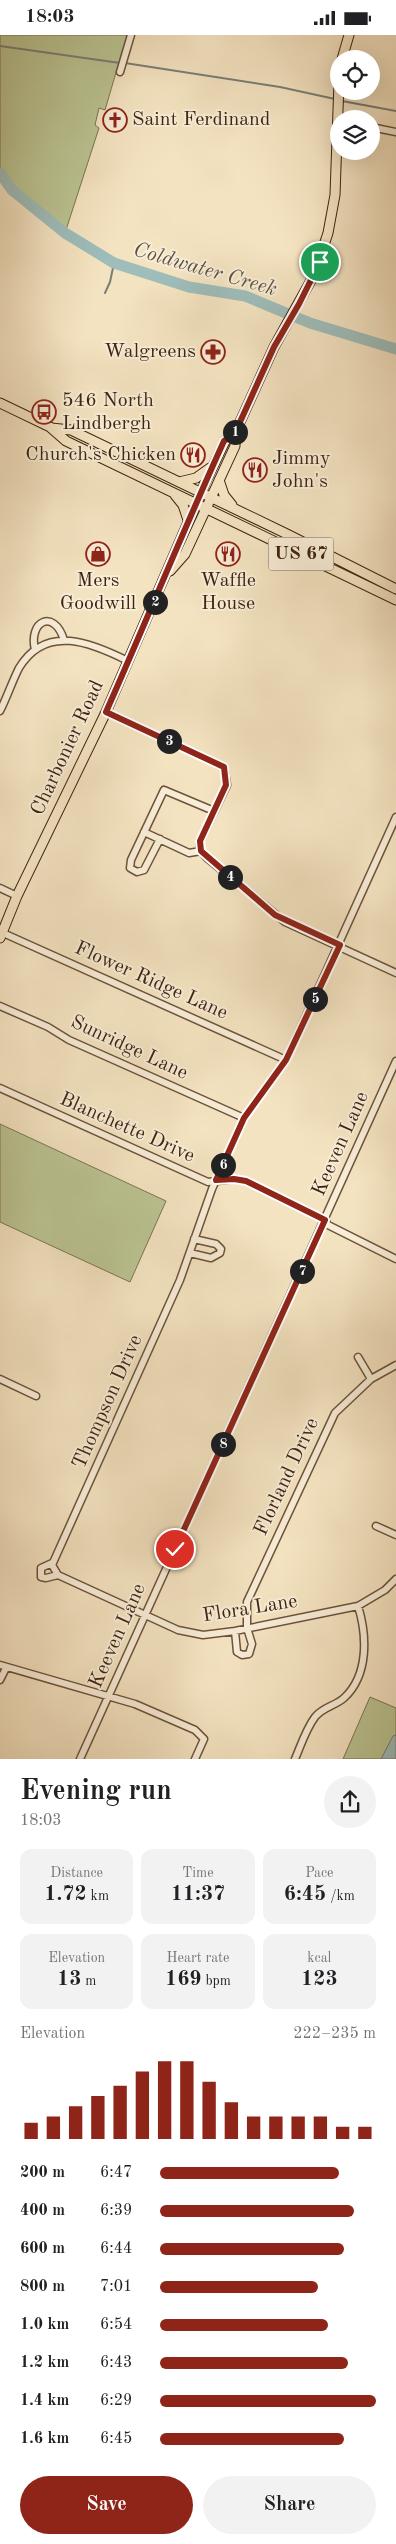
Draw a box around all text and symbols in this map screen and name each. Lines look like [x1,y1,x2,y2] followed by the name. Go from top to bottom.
[25,8,74,27] text: 18:03
[330,50,380,160] map controls
[330,50,380,100] button: locate
[102,107,128,133] church icon: Saint Ferdinand
[132,110,270,130] place label: Saint Ferdinand
[330,110,380,160] button: layers
[131,239,279,301] water label: Coldwater Creek
[299,241,341,283] pin
[306,248,334,276] icon: arrive
[200,339,226,365] pharmacy icon: Walgreens
[104,342,196,362] place label: Walgreens
[62,391,154,434] place label: 546 North Lindbergh
[31,399,57,425] bus stop icon: 546 North Lindbergh
[222,419,248,445] pin: 1
[231,425,240,439] text: 1
[180,442,206,468] restaurant icon: Church's Chicken
[25,445,176,465] place label: Church's Chicken
[272,449,331,492] place label: Jimmy John's
[242,457,268,483] restaurant icon: Jimmy John's
[268,537,334,571] road number: US 67
[85,541,111,567] shop icon: Mers Goodwill
[215,541,241,567] restaurant icon: Waffle House
[60,571,136,614] place label: Mers Goodwill
[200,571,256,614] place label: Waffle House
[142,589,168,615] pin: 2
[151,595,160,609] text: 2
[28,677,108,819] street label: Charbonier Road
[156,729,182,753] pin: 3
[165,734,174,748] text: 3
[218,865,242,889] pin: 4
[226,870,235,884] text: 4
[72,938,230,1024] street label: Flower Ridge Lane
[302,987,328,1011] pin: 5
[311,992,320,1006] text: 5
[67,1012,191,1084] street label: Sunridge Lane
[56,1089,198,1167] street label: Blanchette Drive
[309,1089,373,1199] street label: Keeven Lane
[210,1153,236,1177] pin: 6
[219,1158,228,1172] text: 6
[290,1259,314,1283] pin: 7
[298,1264,307,1278] text: 7
[70,1332,146,1472] street label: Thompson Drive
[251,1415,323,1539] street label: Florland Drive
[210,1431,236,1457] pin: 8
[219,1437,228,1451] text: 8
[154,1528,196,1570] pin
[161,1535,189,1563] icon: check
[86,1581,150,1691] street label: Keeven Lane
[201,1592,299,1626] street label: Flora Lane
[324,1776,376,1828] button: share
[20,1778,172,1806] text: Evening run
[20,1813,62,1829] text: 18:03
[50,1866,103,1880] text: Distance
[182,1866,214,1880] text: Time
[305,1866,334,1880] text: Pace
[44,1884,87,1905] text: 1.72
[171,1884,225,1905] text: 11:37
[284,1884,326,1905] text: 6:45
[87,1889,109,1903] text: km
[326,1889,355,1903] text: /km
[48,1951,105,1965] text: Elevation
[167,1951,229,1965] text: Heart rate
[307,1951,331,1965] text: kcal
[57,1969,81,1990] text: 13
[165,1969,202,1990] text: 169
[301,1969,338,1990] text: 123
[81,1974,96,1988] text: m
[202,1974,231,1988] text: bpm
[20,2026,85,2042] text: Elevation
[293,2026,376,2042] text: 222–235 m
[20,2165,65,2181] text: 200 m
[100,2165,132,2181] text: 6:47
[20,2203,65,2219] text: 400 m
[100,2203,132,2219] text: 6:39
[20,2241,65,2257] text: 600 m
[100,2241,132,2257] text: 6:44
[20,2279,65,2295] text: 800 m
[100,2279,132,2295] text: 7:01
[20,2317,69,2333] text: 1.0 km
[100,2317,132,2333] text: 6:54
[20,2355,69,2371] text: 1.2 km
[100,2355,132,2371] text: 6:43
[20,2393,69,2409] text: 1.4 km
[100,2393,132,2409] text: 6:29
[20,2431,69,2447] text: 1.6 km
[100,2431,132,2447] text: 6:45
[20,2476,193,2534] button: Save
[203,2476,376,2534] button: Share

